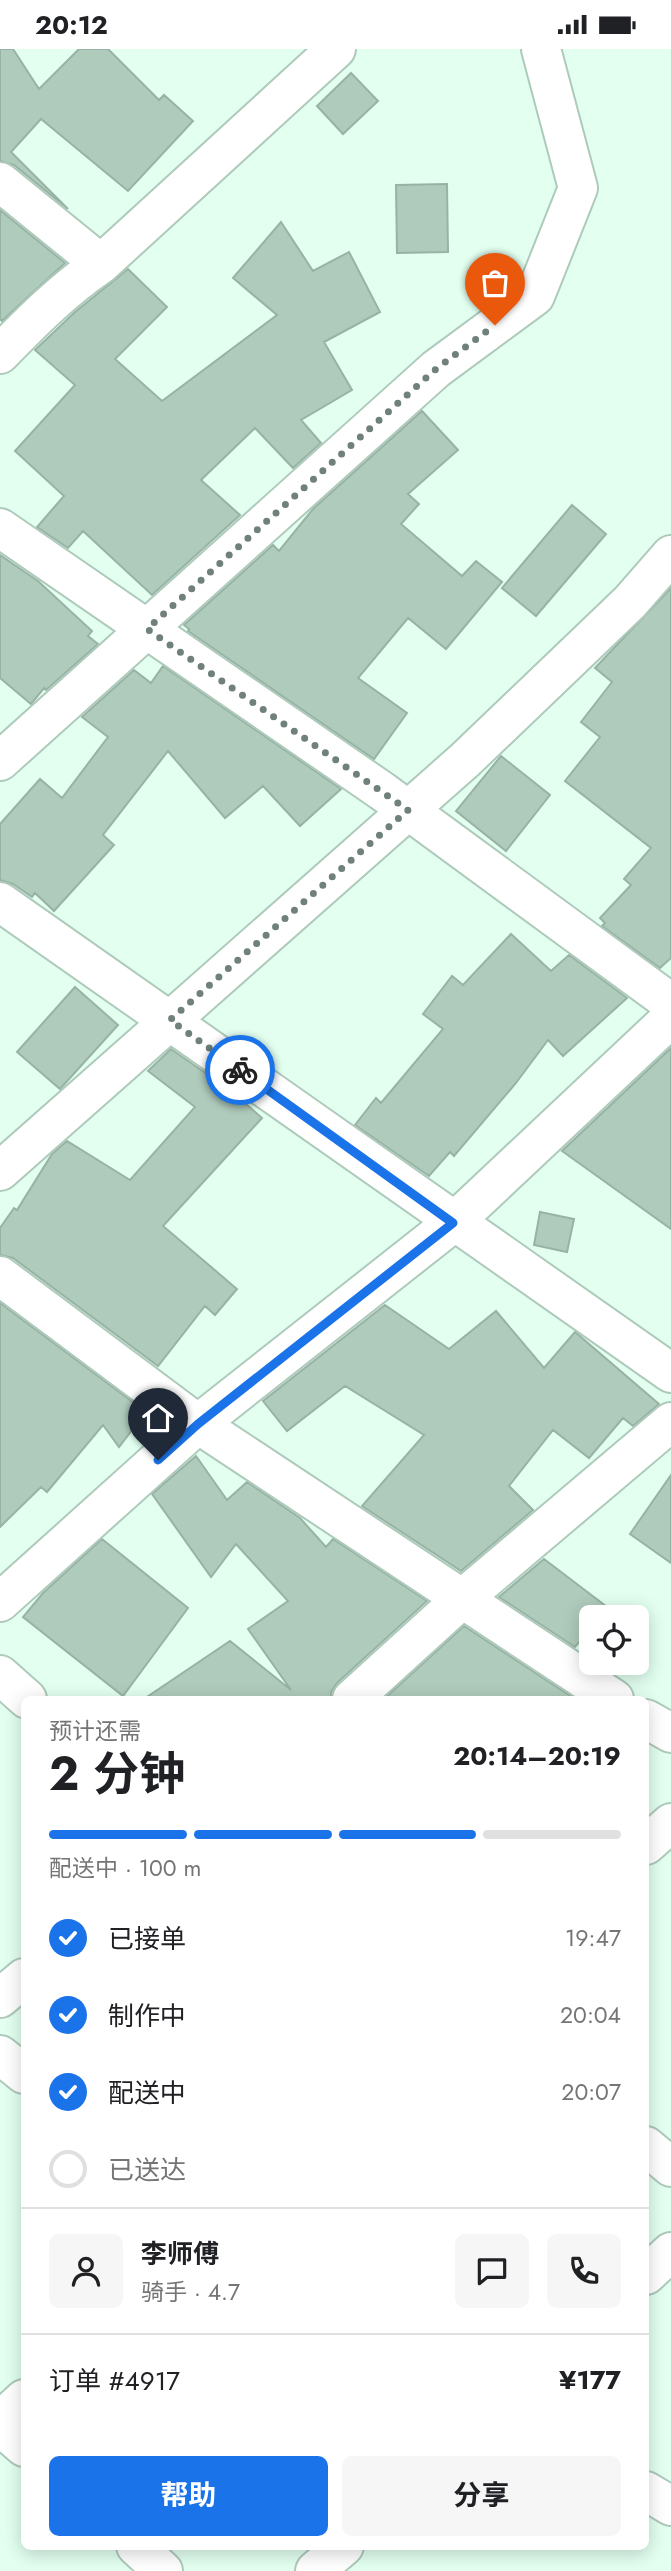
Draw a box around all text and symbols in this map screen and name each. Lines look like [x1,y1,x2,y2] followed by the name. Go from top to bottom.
[35,6,108,44] text: 20:12
[465,253,525,325] pin
[476,264,514,302] icon: bag
[205,1035,275,1105] courier
[221,1051,259,1089] icon: bike
[128,1388,188,1460] pin
[139,1399,177,1437] icon: home
[579,1605,649,1675] map controls
[579,1605,649,1675] button: locate
[49,1714,141,1748] text: 预计还需
[453,1737,621,1775] text: 20:14–20:19
[49,1741,185,1807] text: 2 分钟
[49,1851,202,1885] text: 配送中 · 100 m
[49,1919,87,1957] icon: check
[108,1920,186,1958] text: 已接单
[565,1921,621,1955] text: 19:47
[49,1996,87,2034] icon: check
[108,1997,186,2035] text: 制作中
[560,1998,621,2032] text: 20:04
[49,2073,87,2111] icon: check
[108,2074,186,2112] text: 配送中
[561,2075,621,2109] text: 20:07
[108,2151,186,2189] text: 已送达
[49,2234,123,2308] button: person
[455,2234,529,2308] button: chat
[547,2234,621,2308] button: phone
[141,2235,219,2273] text: 李师傅
[141,2275,240,2309] text: 骑手 · 4.7
[559,2361,621,2399] text: ¥177
[49,2362,180,2400] text: 订单 #4917
[49,2456,328,2536] button: 帮助
[342,2456,621,2536] button: 分享

